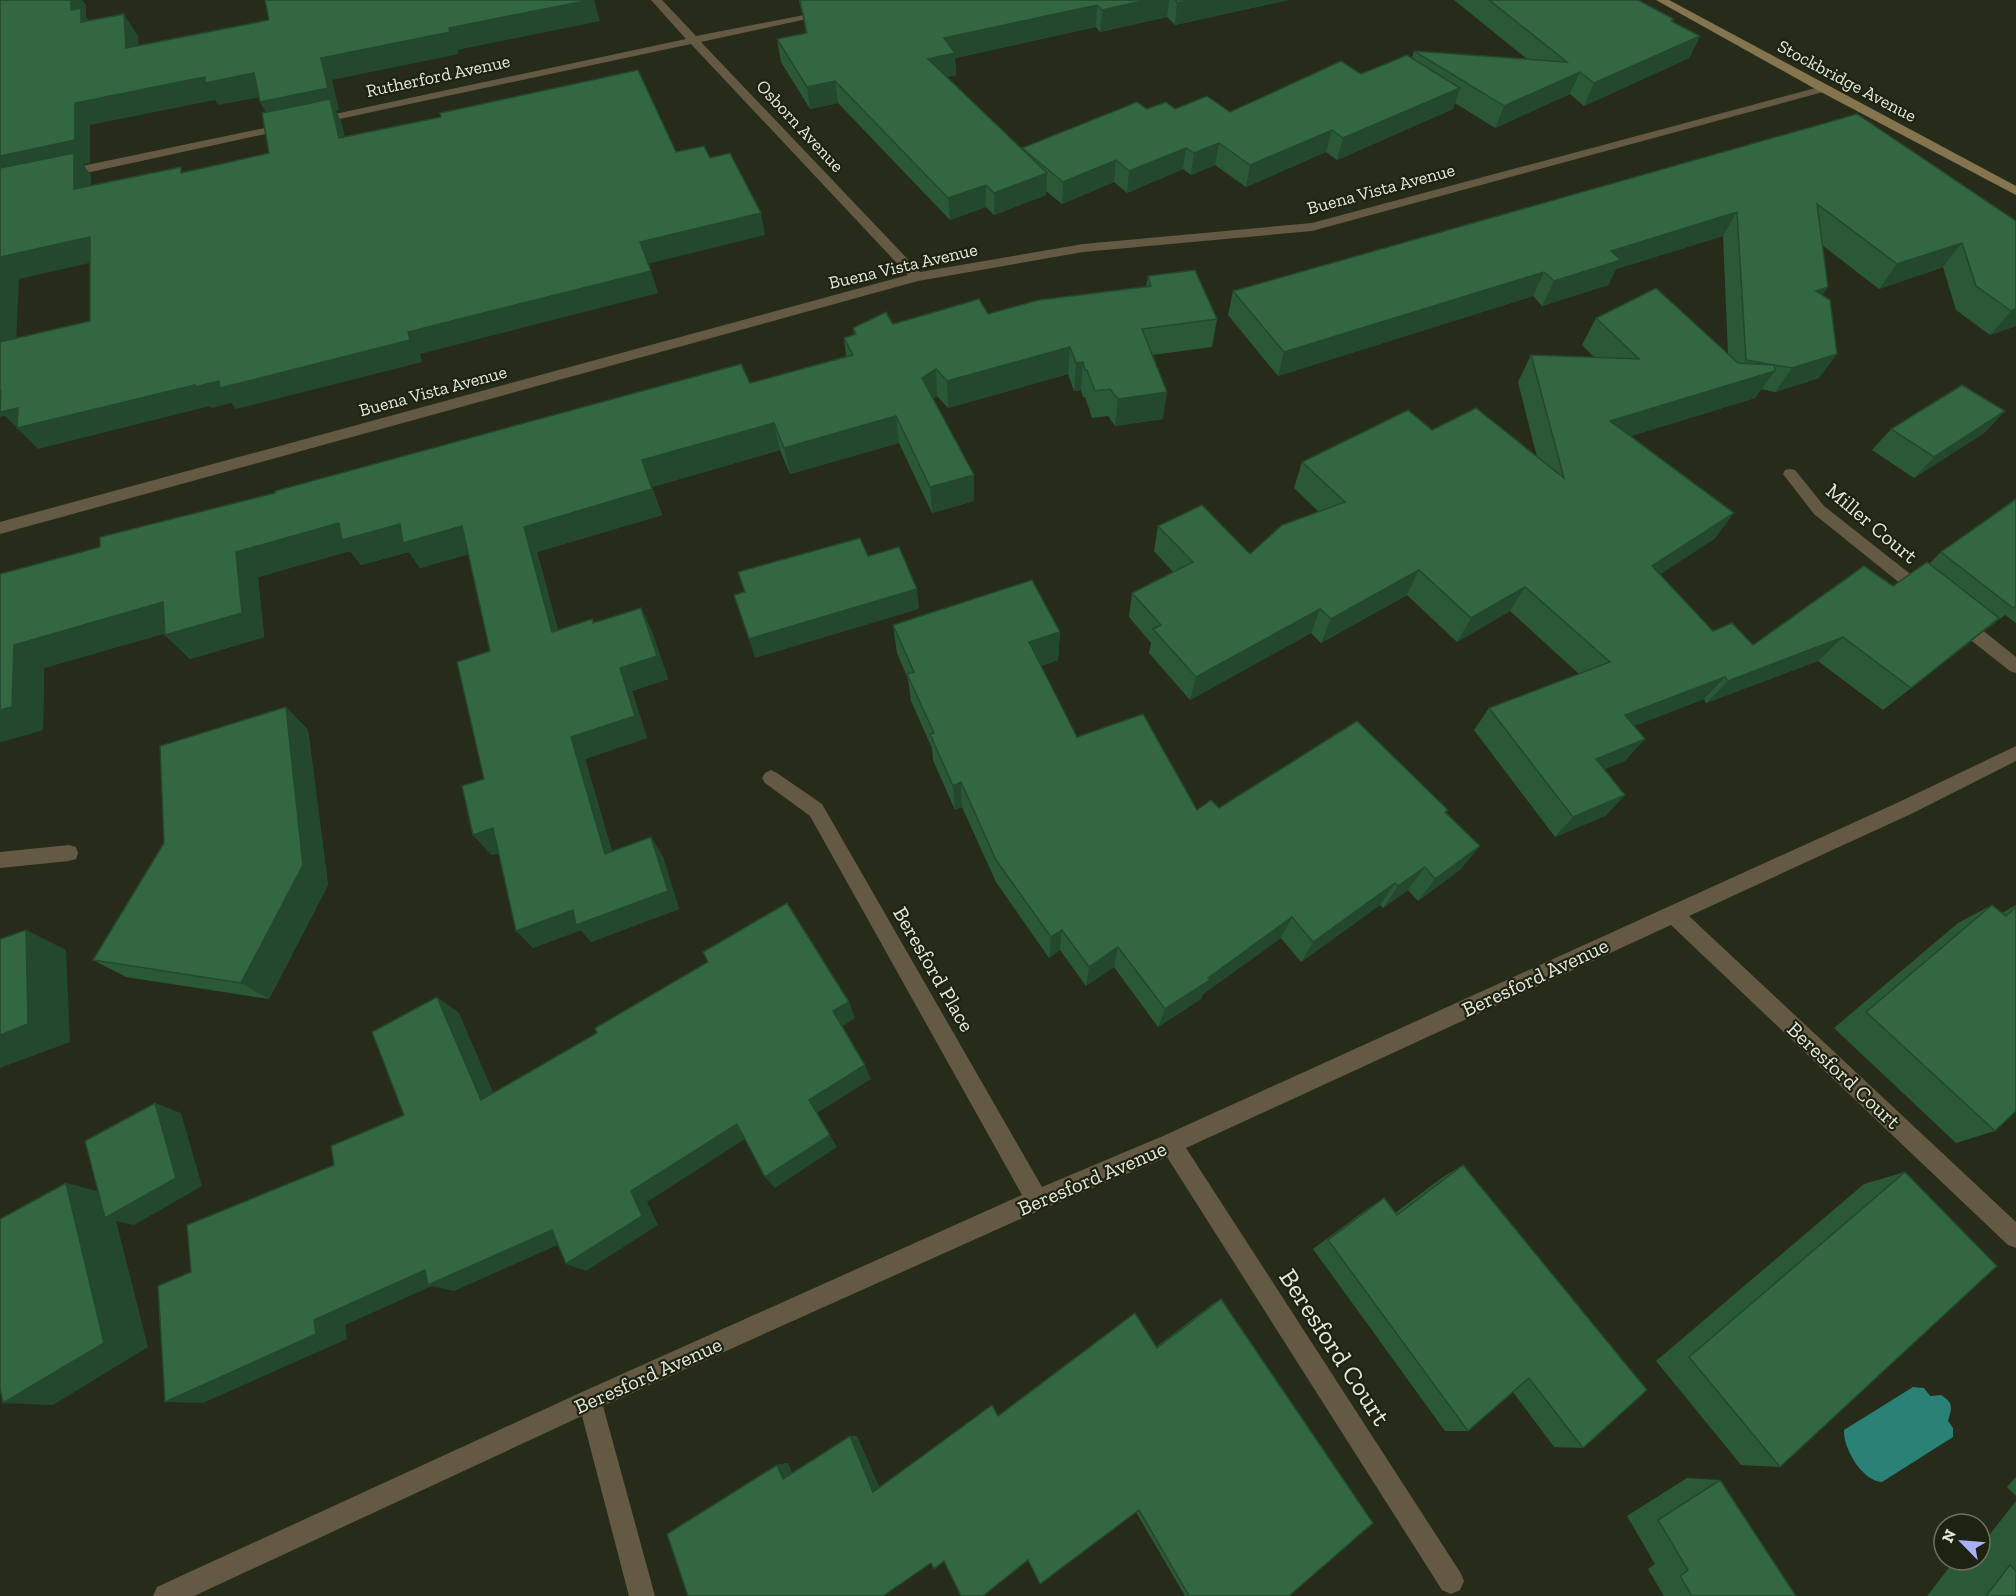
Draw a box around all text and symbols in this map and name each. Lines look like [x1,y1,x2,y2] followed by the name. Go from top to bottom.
[1774,35,1920,127] street label: Stockbridge Avenue
[364,50,512,102] street label: Rutherford Avenue
[752,75,848,177] street label: Osborn Avenue
[1305,159,1457,219] street label: Buena Vista Avenue
[826,238,980,294] street label: Buena Vista Avenue
[357,361,509,421] street label: Buena Vista Avenue
[1821,478,1923,569] street label: Miller Court
[888,902,980,1036] street label: Beresford Place
[1458,932,1612,1022] street label: Beresford Avenue
[1782,1016,1906,1134] street label: Beresford Court
[1014,1135,1170,1221] street label: Beresford Avenue
[1272,1263,1398,1432] street label: Beresford Court
[570,1331,726,1419] street label: Beresford Avenue
[1932,1512,1992,1572] north arrow
[1938,1526,1960,1545] text: N

